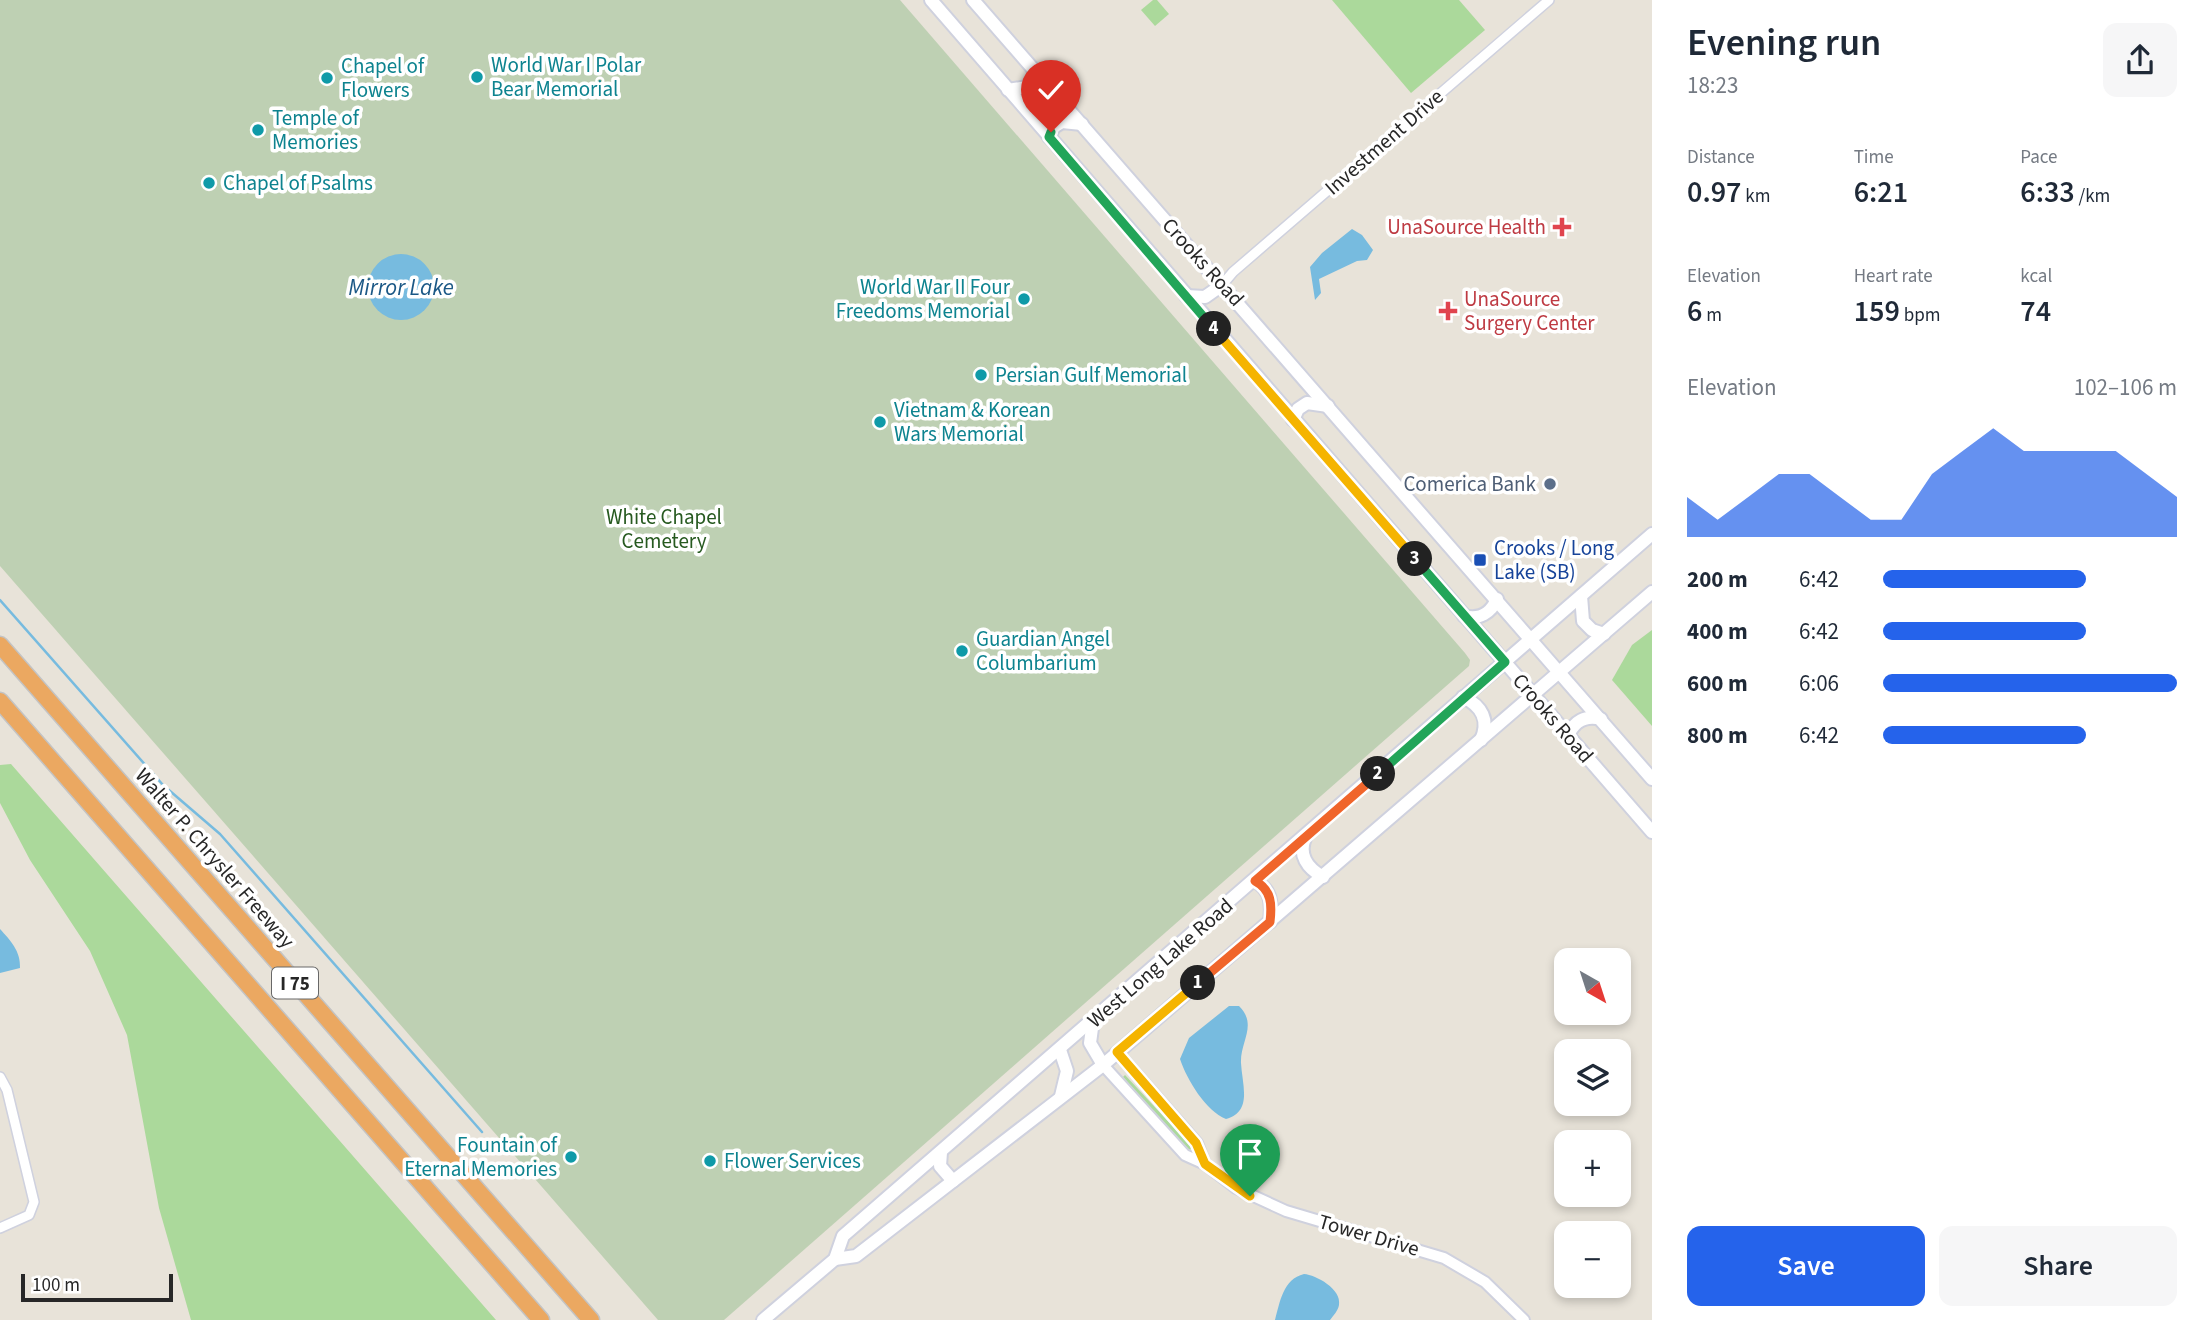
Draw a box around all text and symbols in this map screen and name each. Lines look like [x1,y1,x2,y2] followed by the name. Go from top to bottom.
[1687,16,1881,70] text: Evening run
[2103,23,2177,97] button: share
[491,50,642,104] place label: World War I Polar Bear Memorial
[341,51,425,105] place label: Chapel of Flowers
[1021,60,1081,132] pin
[469,69,485,85] marker: World War I Polar Bear Memorial
[1687,69,1738,102] text: 18:23
[319,70,335,86] marker: Chapel of Flowers
[1032,71,1070,109] icon: check
[1318,82,1450,202] street label: Investment Drive
[272,103,360,157] place label: Temple of Memories
[250,122,266,138] marker: Temple of Memories
[1687,144,1755,171] text: Distance
[1854,144,1894,171] text: Time
[2020,144,2058,171] text: Pace
[223,168,373,198] place label: Chapel of Psalms
[1687,171,1741,214] text: 0.97
[1854,171,1908,214] text: 6:21
[2020,171,2075,214] text: 6:33
[201,175,217,191] marker: Chapel of Psalms
[1741,183,1770,210] text: km
[2075,183,2110,210] text: /km
[1155,211,1251,313] street label: Crooks Road
[1387,212,1546,242] place label: UnaSource Health
[1552,217,1572,237] marker: UnaSource Health
[1687,263,1761,290] text: Elevation
[1854,263,1933,290] text: Heart rate
[2020,263,2052,290] text: kcal
[348,271,454,304] water label: Mirror Lake
[836,272,1011,326] place label: World War II Four Freedoms Memorial
[1464,284,1595,338] place label: UnaSource Surgery Center
[1687,290,1702,333] text: 6
[1854,290,1900,333] text: 159
[2020,290,2051,333] text: 74
[1016,291,1032,307] marker: World War II Four Freedoms Memorial
[1438,301,1458,321] marker: UnaSource Surgery Center
[1702,302,1722,329] text: m
[1900,302,1940,329] text: bpm
[1196,312,1232,346] pin: 4
[1208,315,1219,342] text: 4
[995,360,1187,390] place label: Persian Gulf Memorial
[973,367,989,383] marker: Persian Gulf Memorial
[1687,371,1777,404] text: Elevation
[2074,371,2177,404] text: 102–106 m
[894,395,1051,449] place label: Vietnam & Korean Wars Memorial
[872,414,888,430] marker: Vietnam & Korean Wars Memorial
[1403,469,1537,499] place label: Comerica Bank
[1542,476,1558,492] marker: Comerica Bank
[606,502,722,556] park label: White Chapel Cemetery
[1494,533,1615,587] place label: Crooks / Long Lake (SB)
[1398,542,1432,576] pin: 3
[1409,545,1420,572] text: 3
[1472,552,1488,568] marker: Crooks / Long Lake (SB)
[1687,563,1748,596] text: 200 m
[1799,563,1839,596] text: 6:42
[1687,615,1748,648] text: 400 m
[1799,615,1839,648] text: 6:42
[976,624,1110,678] place label: Guardian Angel Columbarium
[954,643,970,659] marker: Guardian Angel Columbarium
[1505,667,1601,769] street label: Crooks Road
[1687,667,1748,700] text: 600 m
[1799,667,1839,700] text: 6:06
[1687,719,1748,752] text: 800 m
[1799,719,1839,752] text: 6:42
[1360,756,1396,792] pin: 2
[1372,760,1383,787] text: 2
[128,761,302,955] street label: Walter P. Chrysler Freeway
[1080,891,1240,1035] street label: West Long Lake Road
[1554,948,1631,1026] north arrow
[1554,948,1631,1298] map controls
[1180,965,1216,1000] pin: 1
[272,967,318,998] road number: I 75
[1192,969,1203,996] text: 1
[1554,1039,1631,1116] button: layers
[1220,1124,1280,1196] pin
[404,1130,558,1184] place label: Fountain of Eternal Memories
[1554,1130,1631,1207] button: +
[1231,1135,1269,1173] icon: arrive
[724,1146,861,1176] place label: Flower Services
[563,1149,579,1165] marker: Fountain of Eternal Memories
[702,1153,718,1169] marker: Flower Services
[1315,1206,1423,1264] street label: Tower Drive
[1554,1221,1631,1298] button: −
[1687,1226,1925,1306] button: Save
[1939,1226,2177,1306] button: Share
[21,1271,173,1303] scale bar
[32,1272,80,1299] text: 100 m

